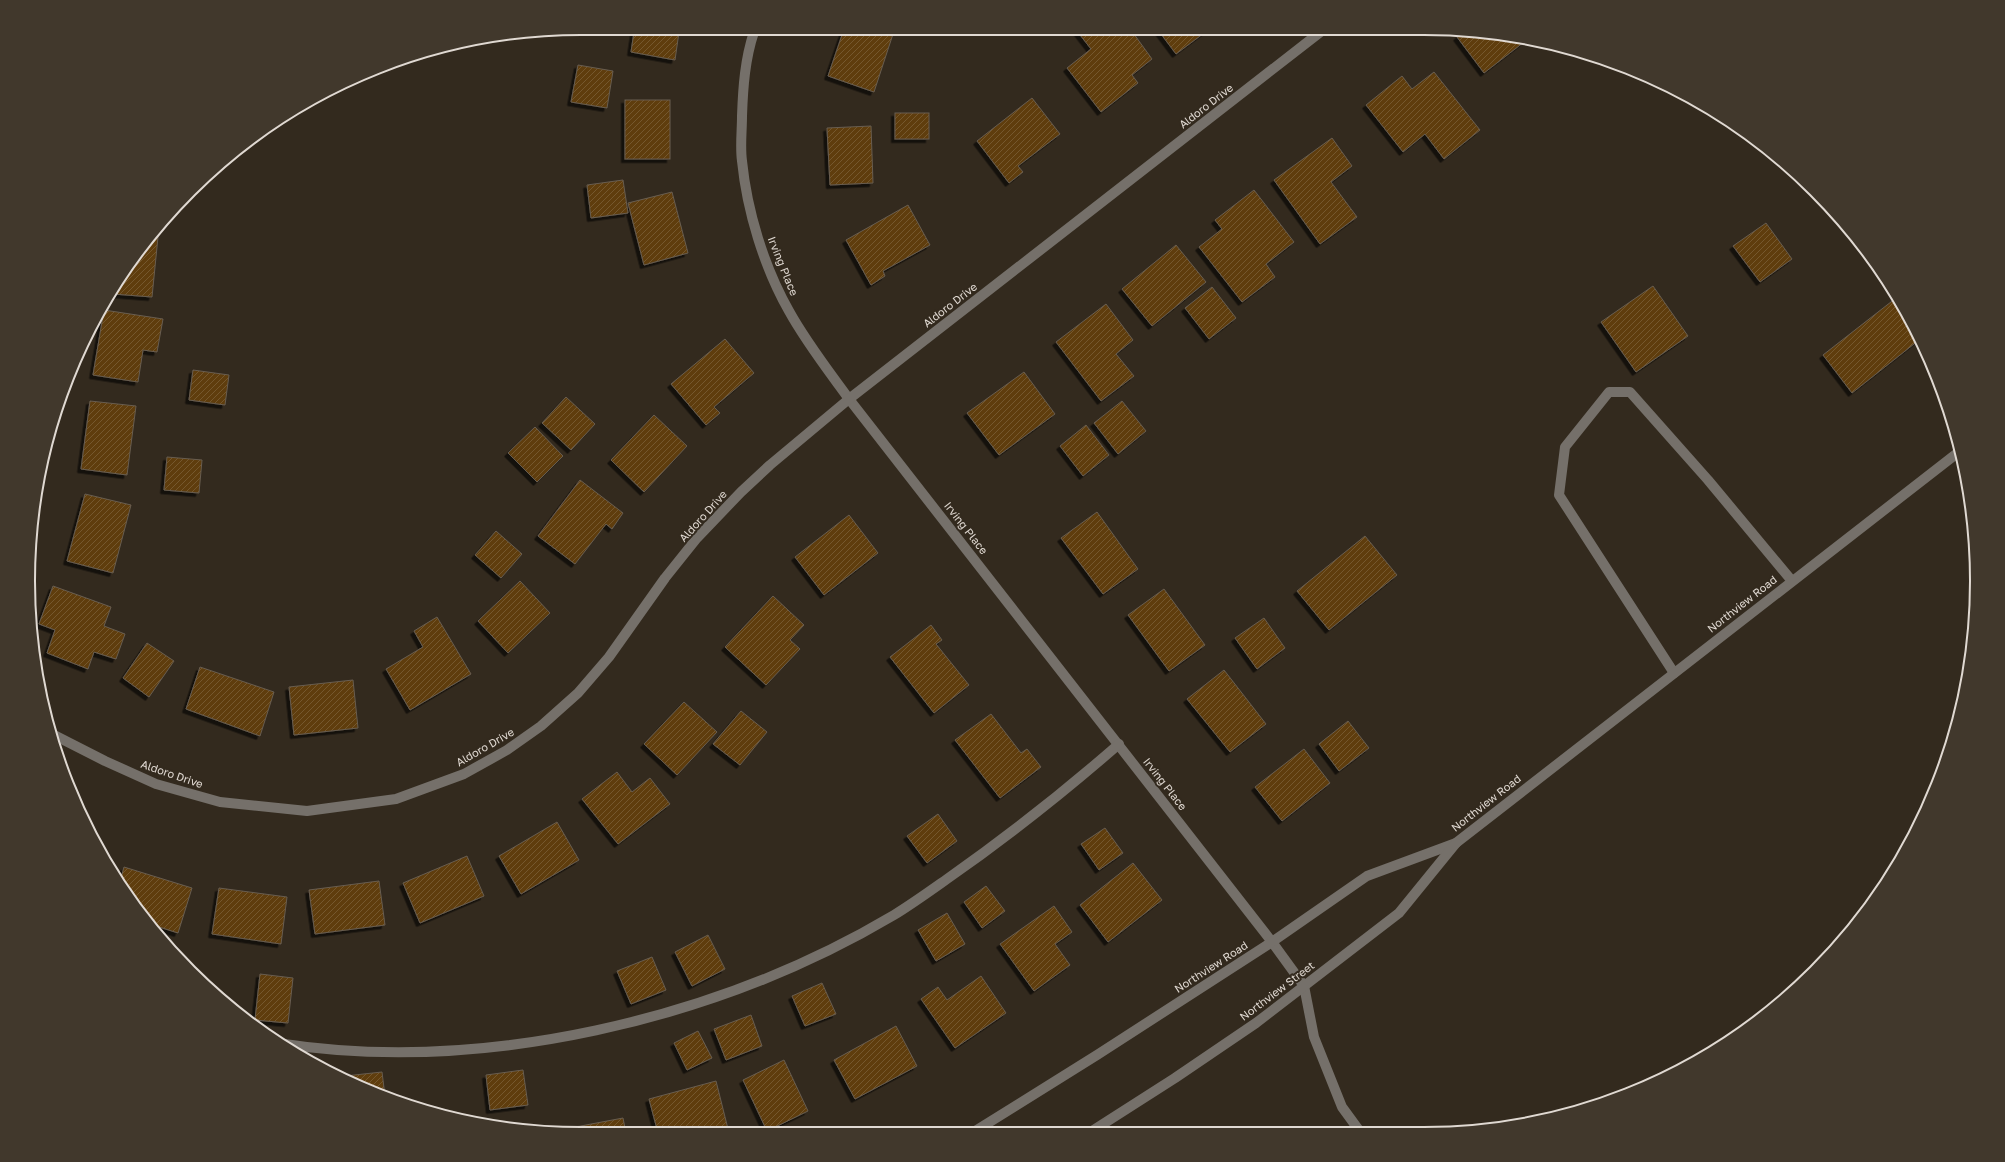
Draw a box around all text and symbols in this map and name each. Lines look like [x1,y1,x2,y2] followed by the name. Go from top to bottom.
[1176,81,1235,131] street label: Aldoro Drive
[766,234,801,297] street label: Irving Place
[920,280,979,330] street label: Aldoro Drive
[676,487,729,544] street label: Aldoro Drive
[942,499,991,556] street label: Irving Place
[1704,573,1779,635] street label: Northview Road
[453,725,516,768] street label: Aldoro Drive
[1141,755,1190,812] street label: Irving Place
[139,757,205,790] street label: Aldoro Drive
[1448,772,1523,834] street label: Northview Road
[1172,938,1250,995] street label: Northview Road
[1237,958,1317,1023] street label: Northview Street

